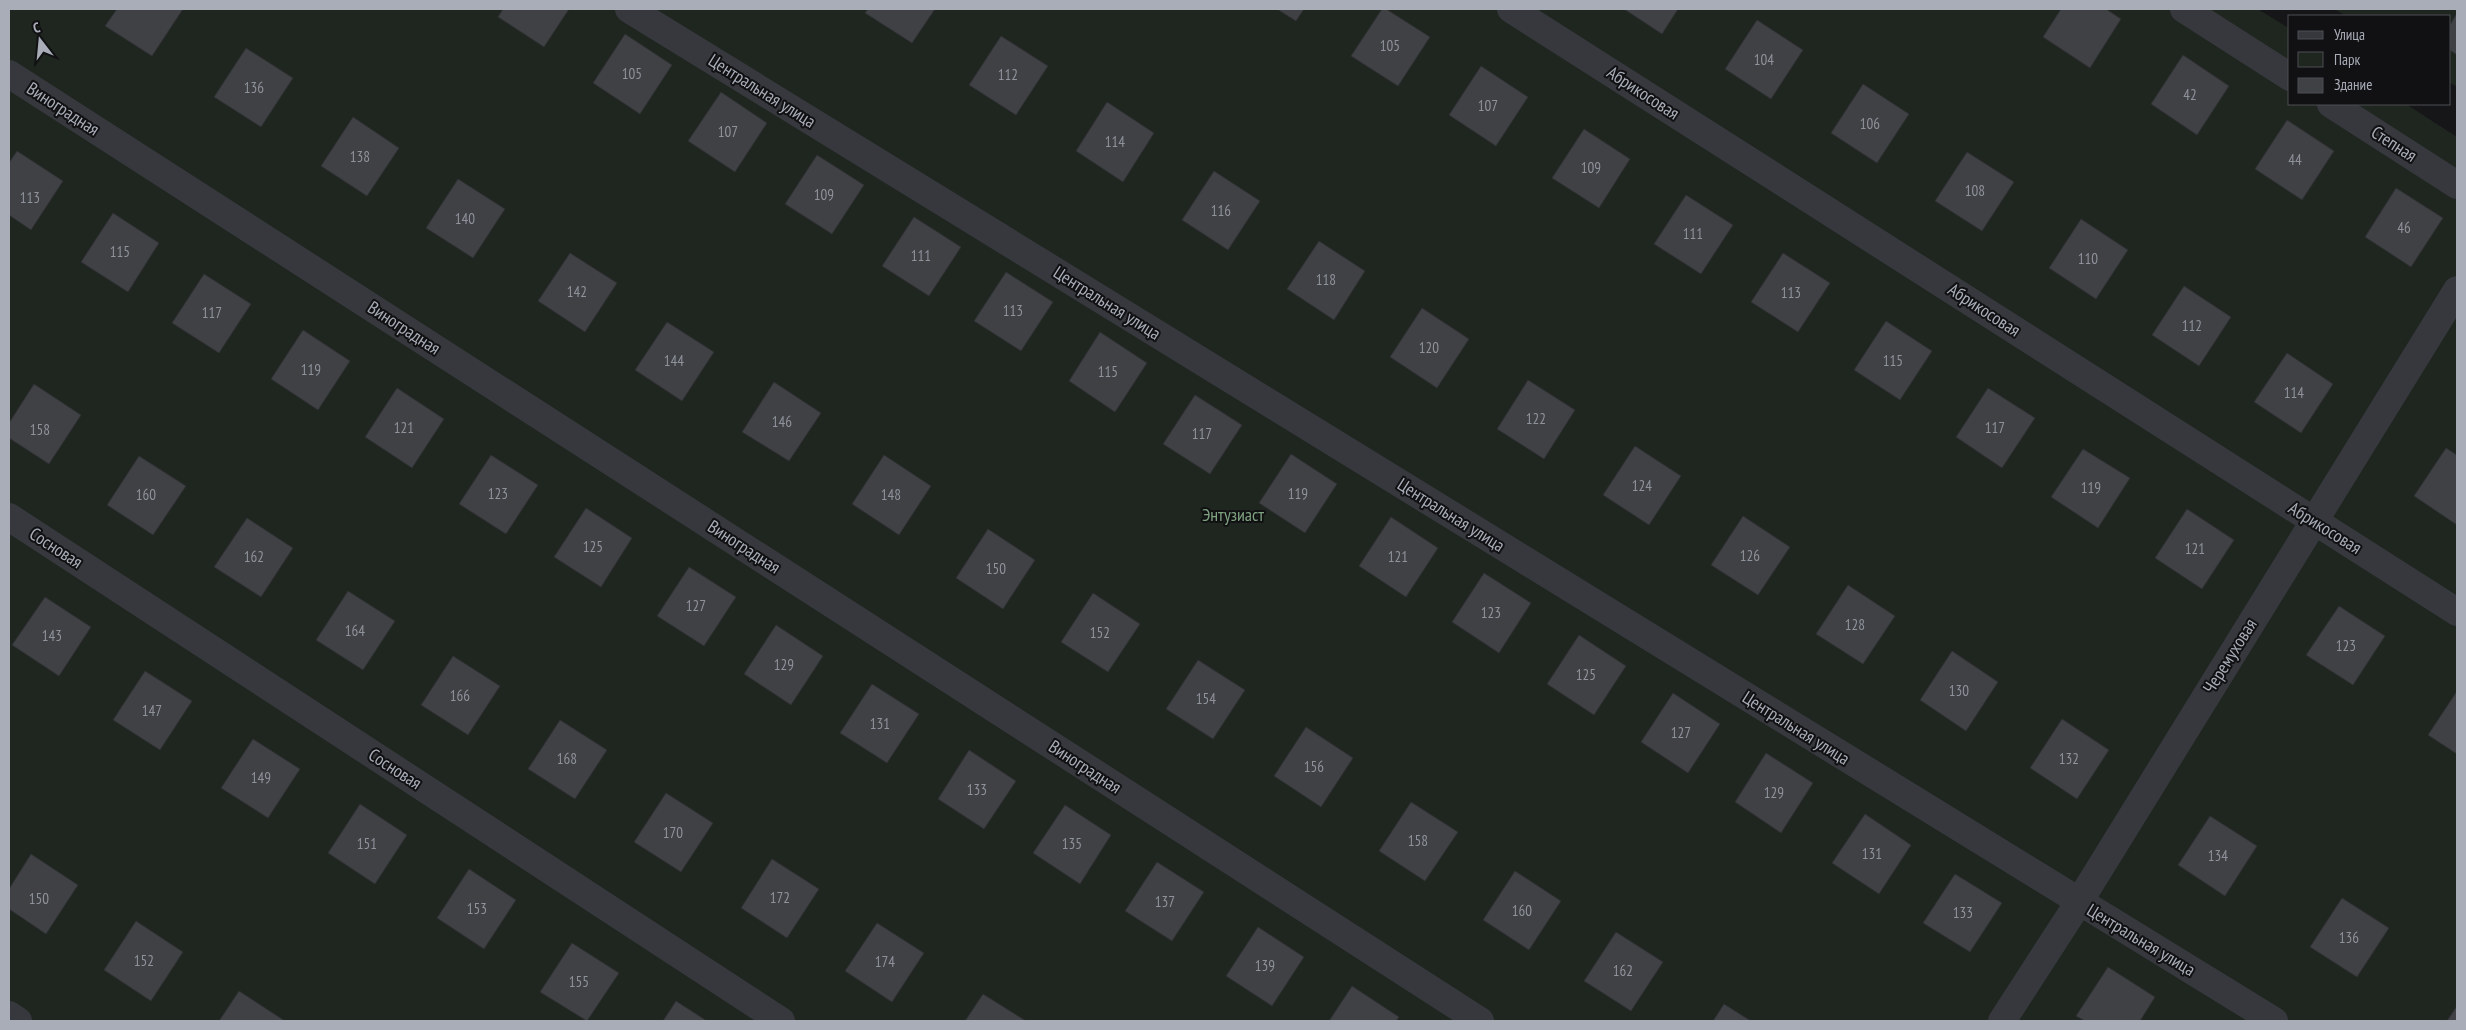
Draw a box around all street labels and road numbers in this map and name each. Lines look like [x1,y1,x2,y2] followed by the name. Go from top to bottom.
[704,48,820,133] street label: Центральная улица
[1603,61,1684,125] street label: Абрикосовая
[23,77,104,141] street label: Виноградная
[2367,120,2422,167] street label: Степная
[1049,260,1165,345] street label: Центральная улица
[1944,278,2025,342] street label: Абрикосовая
[364,296,445,360] street label: Виноградная
[1393,472,1509,557] street label: Центральная улица
[2284,496,2366,559] street label: Абрикосовая
[704,515,785,579] street label: Виноградная
[25,522,87,573] street label: Сосновая
[2198,614,2262,697] street label: Черемуховая
[1738,685,1854,770] street label: Центральная улица
[1045,735,1126,799] street label: Виноградная
[364,743,426,794] street label: Сосновая
[2083,898,2200,981] street label: Центральная улица

